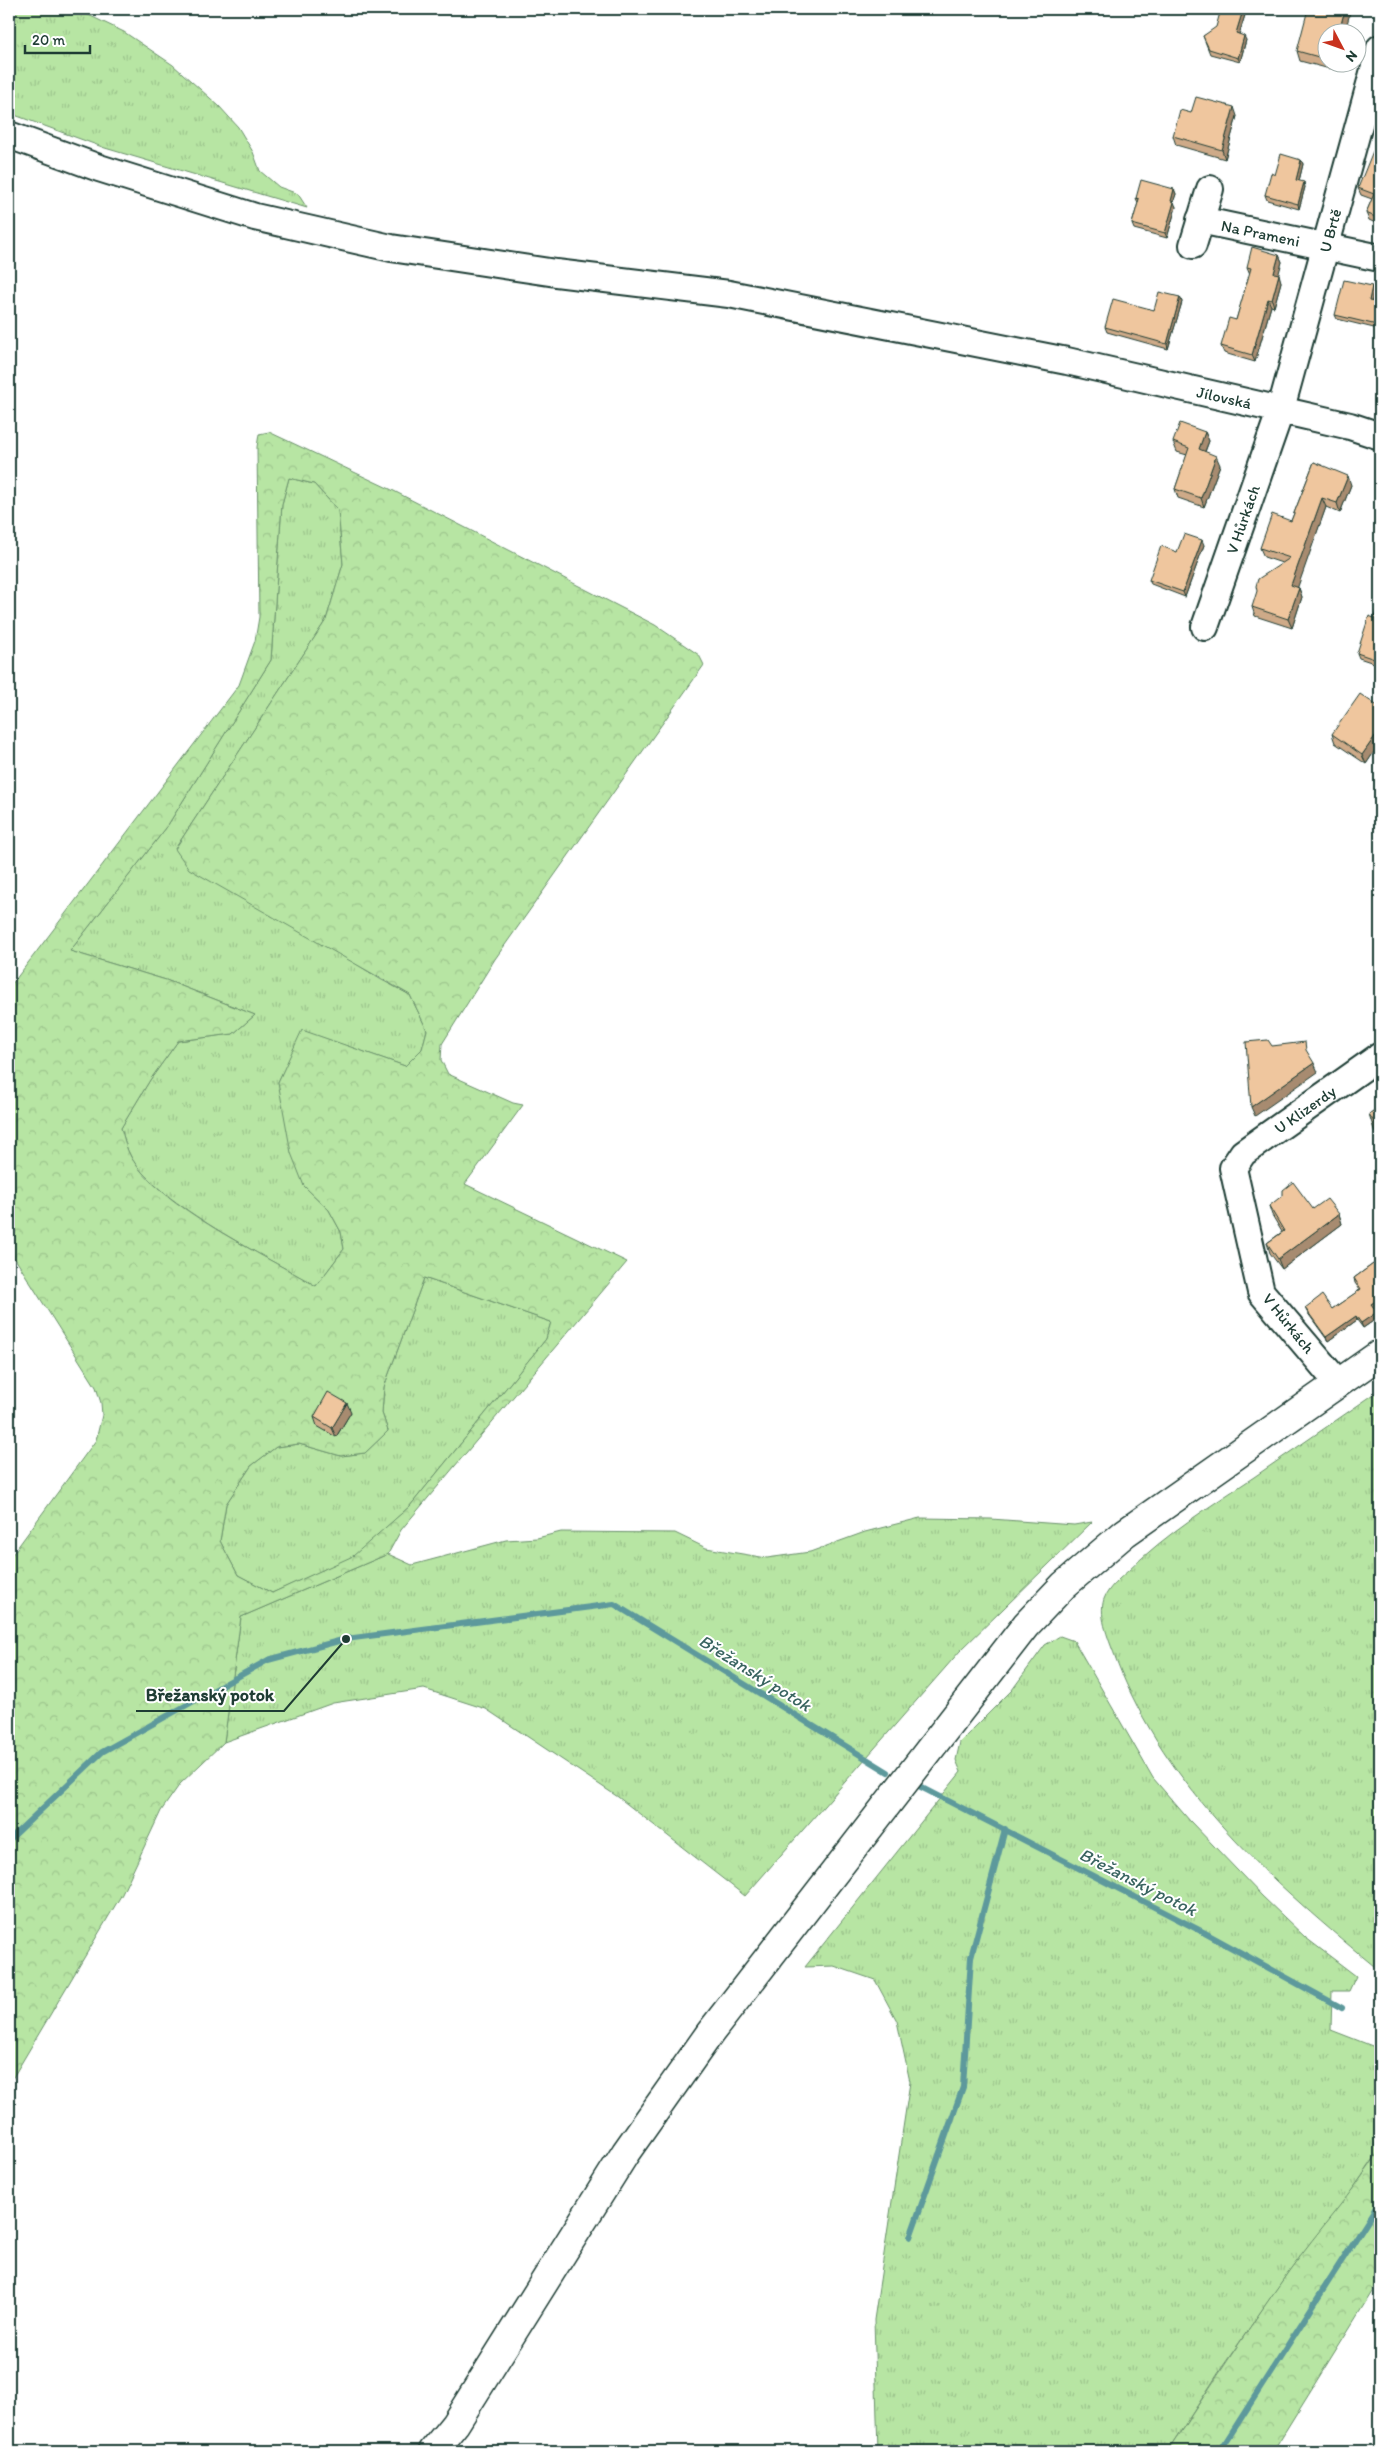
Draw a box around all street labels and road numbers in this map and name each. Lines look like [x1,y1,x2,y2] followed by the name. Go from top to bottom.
[1315,207,1345,255] street label: U Brtě
[1219,216,1302,251] street label: Na Prameni
[1195,382,1254,413] street label: Jílovská
[1222,482,1264,557] street label: V Hůrkách
[1271,1081,1340,1138] street label: U Klizerdy
[1259,1289,1319,1358] street label: V Hůrkách

